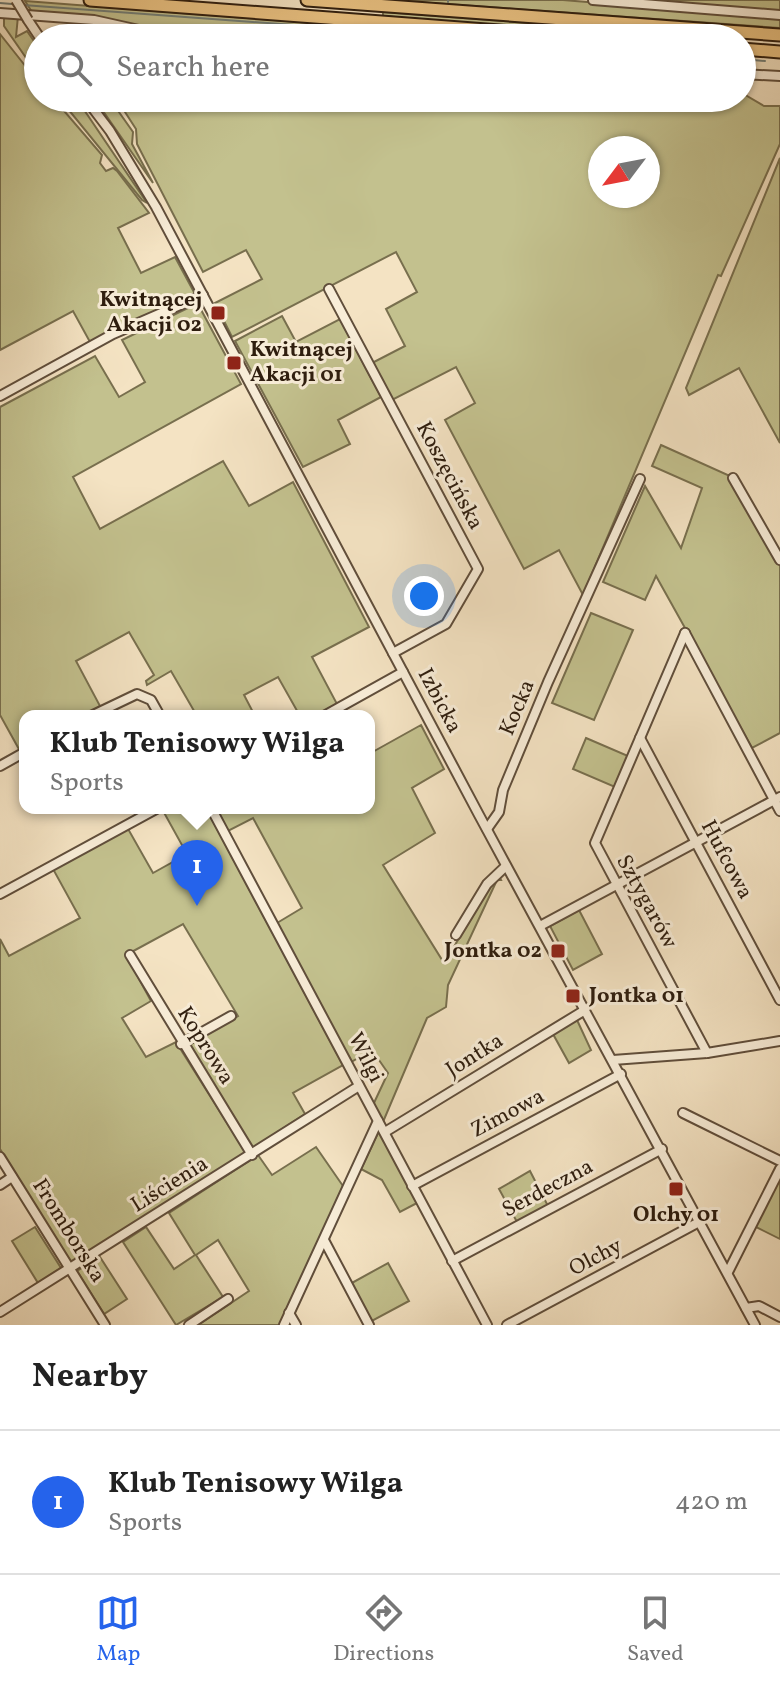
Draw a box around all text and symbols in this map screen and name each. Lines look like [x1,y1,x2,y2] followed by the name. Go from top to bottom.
[24,24,756,112] search box
[52,46,96,90] icon: search
[116,47,270,89] text: Search here
[588,136,660,208] north arrow
[99,285,202,341] place label: Kwitnącej Akacji 02
[209,304,227,322] marker: Kwitnącej Akacji 02
[250,335,353,391] place label: Kwitnącej Akacji 01
[225,354,243,372] marker: Kwitnącej Akacji 01
[407,416,491,536] street label: Koszęcińska
[404,576,444,616] your location
[409,663,469,739] street label: Izbicka
[492,675,544,741] street label: Kocka
[19,710,375,814] popup
[49,723,345,765] text: Klub Tenisowy Wilga
[49,765,124,801] text: Sports
[692,815,760,905] street label: Hufcowa
[171,840,223,906] pin: 1
[608,850,684,954] street label: Sztygarów
[443,936,542,967] place label: Jontka 02
[549,942,567,960] marker: Jontka 02
[588,981,684,1012] place label: Jontka 01
[564,987,582,1005] marker: Jontka 01
[169,1001,241,1091] street label: Koprowa
[440,1026,510,1086] street label: Jontka
[339,1028,391,1088] street label: Wilgi
[466,1082,550,1146] street label: Zimowa
[125,1149,215,1221] street label: Liścienia
[497,1152,599,1226] street label: Serdeczna
[24,1173,112,1289] street label: Fromborska
[667,1180,685,1198] marker: Olchy 01
[633,1200,719,1231] place label: Olchy 01
[564,1231,628,1285] street label: Olchy
[32,1354,148,1401] text: Nearby
[108,1463,403,1505] text: Klub Tenisowy Wilga
[53,1484,63,1520] text: 1
[675,1484,748,1520] text: 420 m
[108,1505,182,1541] text: Sports
[96,1591,140,1670] tab: Map
[333,1591,434,1670] tab: Directions
[627,1591,684,1670] tab: Saved

